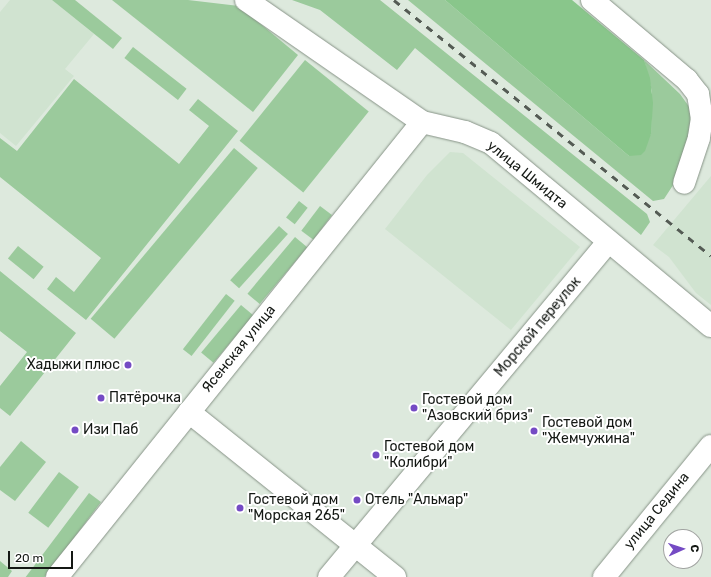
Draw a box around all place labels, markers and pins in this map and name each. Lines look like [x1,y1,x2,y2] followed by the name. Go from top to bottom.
[27,357,120,373] place label: Хадыжи плюс
[123,360,133,370] marker: Хадыжи плюс
[109,390,181,406] place label: Пятёрочка
[422,392,533,424] place label: Гостевой дом "Азовский бриз"
[96,393,106,403] marker: Пятёрочка
[409,403,419,413] marker: Гостевой дом "Азовский бриз"
[542,415,635,448] place label: Гостевой дом "Жемчужина"
[83,422,138,438] place label: Изи Паб
[70,425,80,435] marker: Изи Паб
[529,426,539,436] marker: Гостевой дом "Жемчужина"
[384,439,474,472] place label: Гостевой дом "Колибри"
[371,450,381,460] marker: Гостевой дом "Колибри"
[248,492,345,524] place label: Гостевой дом "Морская 265"
[365,492,468,508] place label: Отель "Альмар"
[352,495,362,505] marker: Отель "Альмар"
[235,503,245,513] marker: Гостевой дом "Морская 265"

